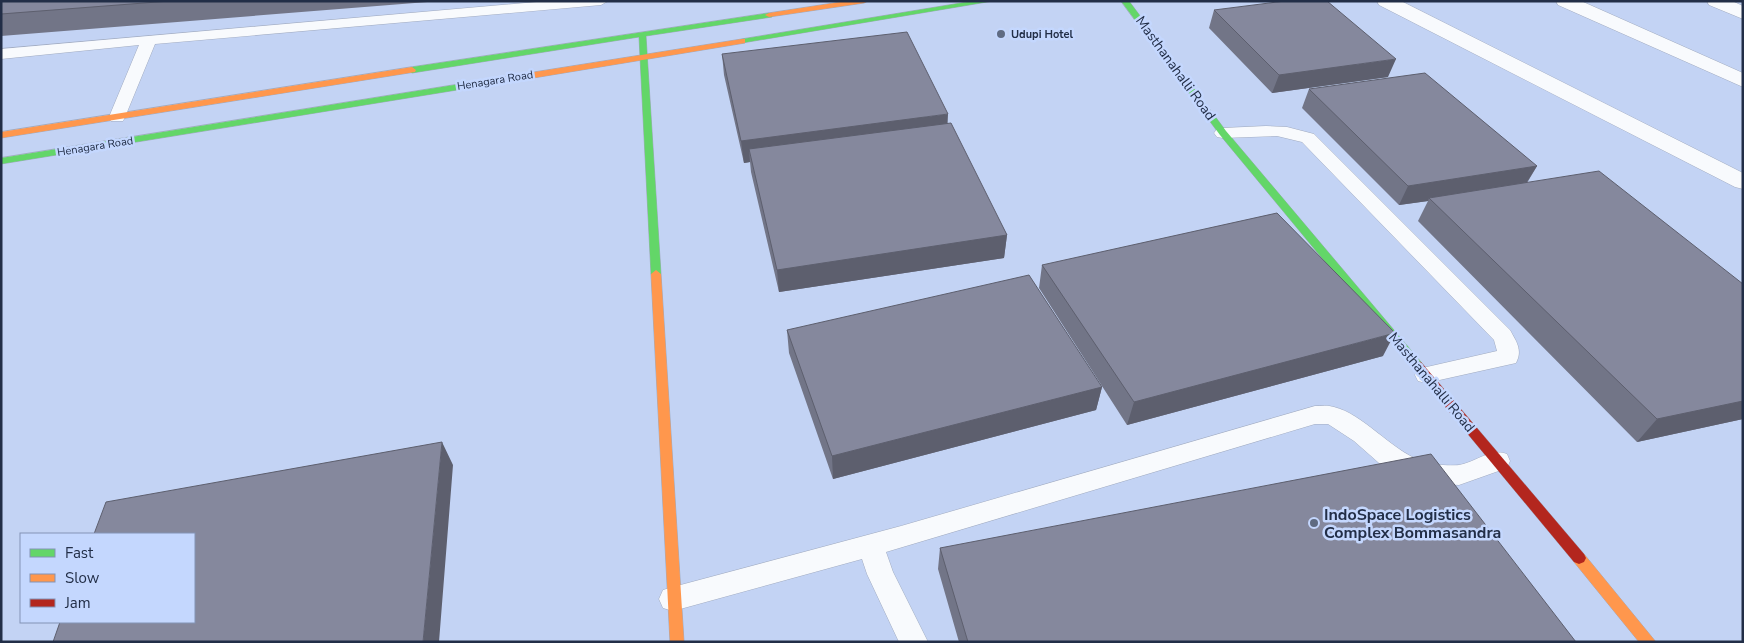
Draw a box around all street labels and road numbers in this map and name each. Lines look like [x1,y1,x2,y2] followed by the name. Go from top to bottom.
[1131,12,1220,124] street label: Masthanahalli Road
[456,67,534,94] street label: Henagara Road
[56,133,134,160] street label: Henagara Road
[1384,328,1479,436] street label: Masthanahalli Road

